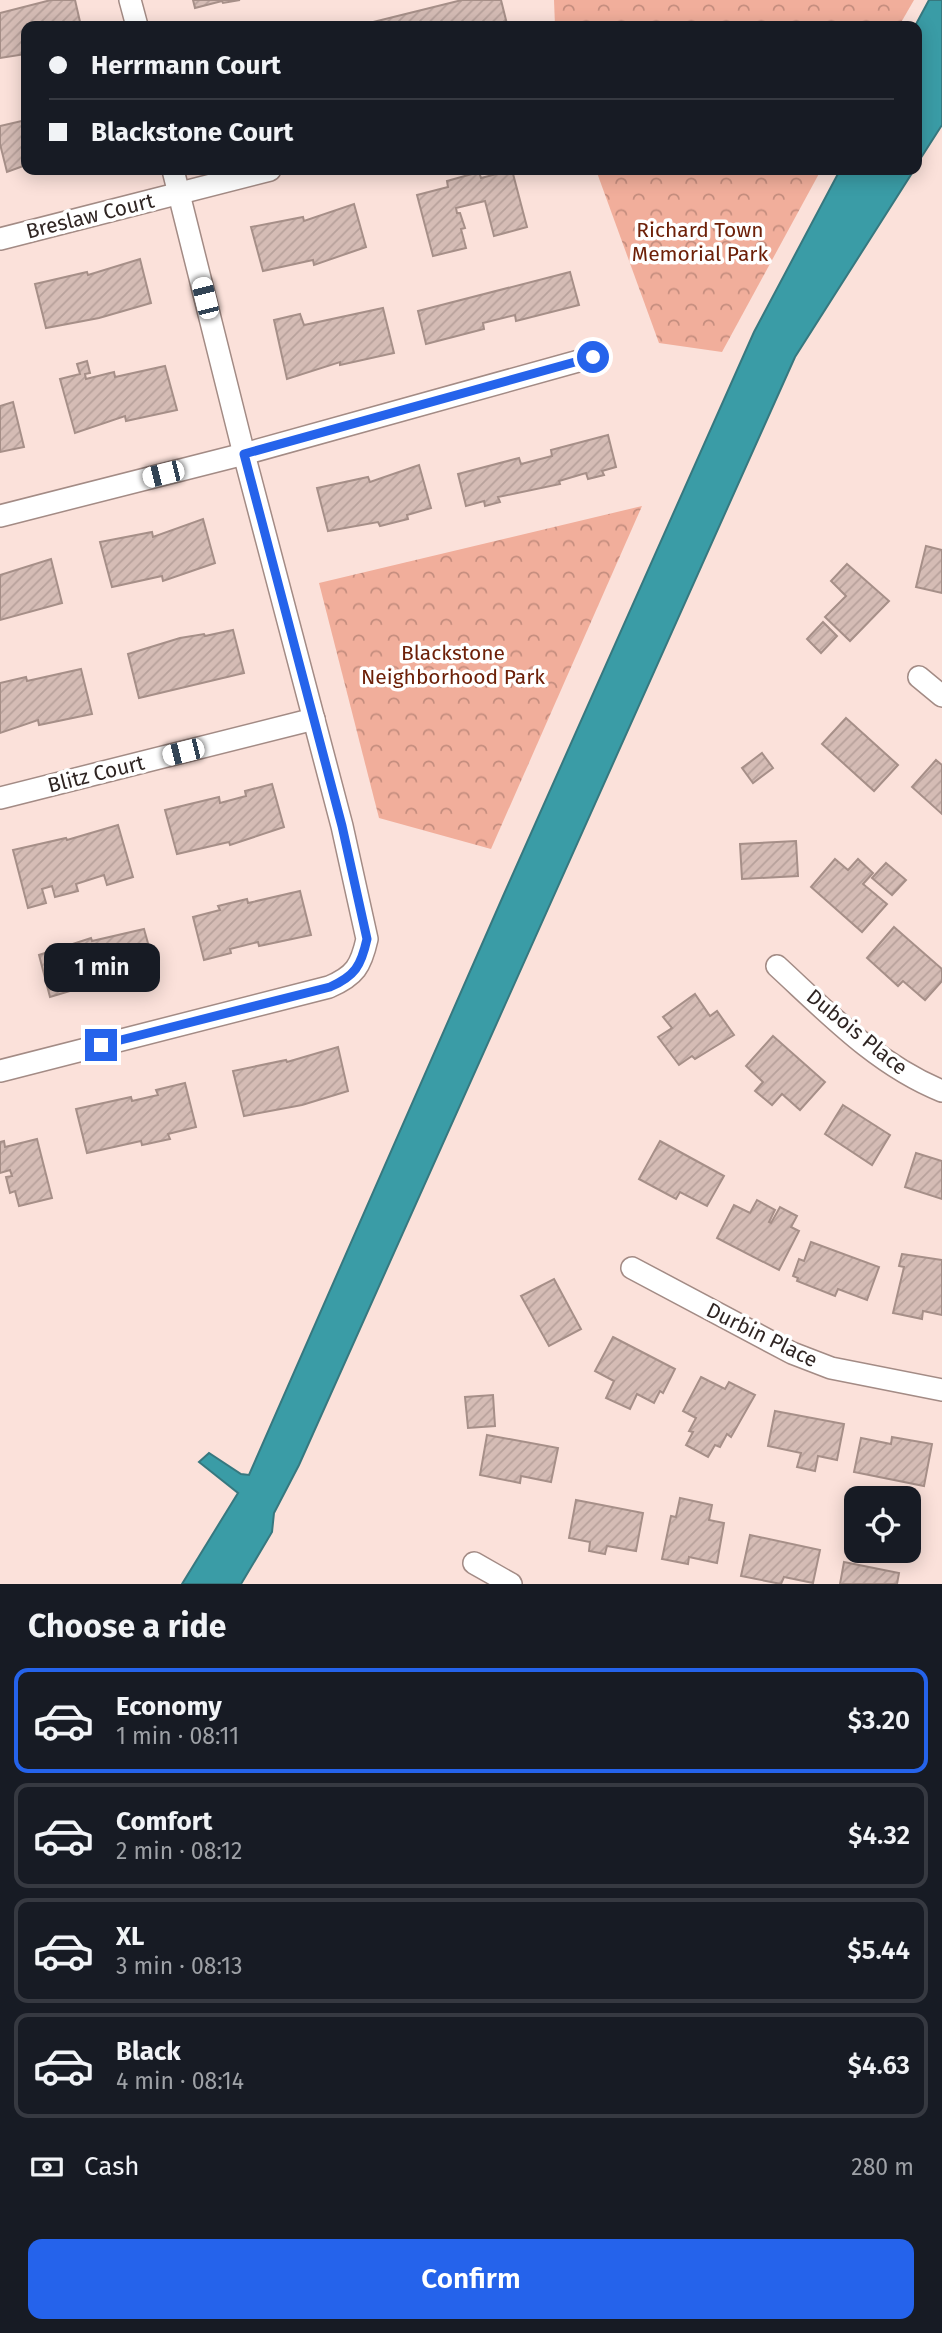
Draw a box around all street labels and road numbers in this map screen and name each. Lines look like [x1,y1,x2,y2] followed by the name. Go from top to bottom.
[23,187,157,244] street label: Breslaw Court
[45,749,147,799] street label: Blitz Court
[801,983,913,1081] street label: Dubois Place
[702,1297,822,1373] street label: Durbin Place

